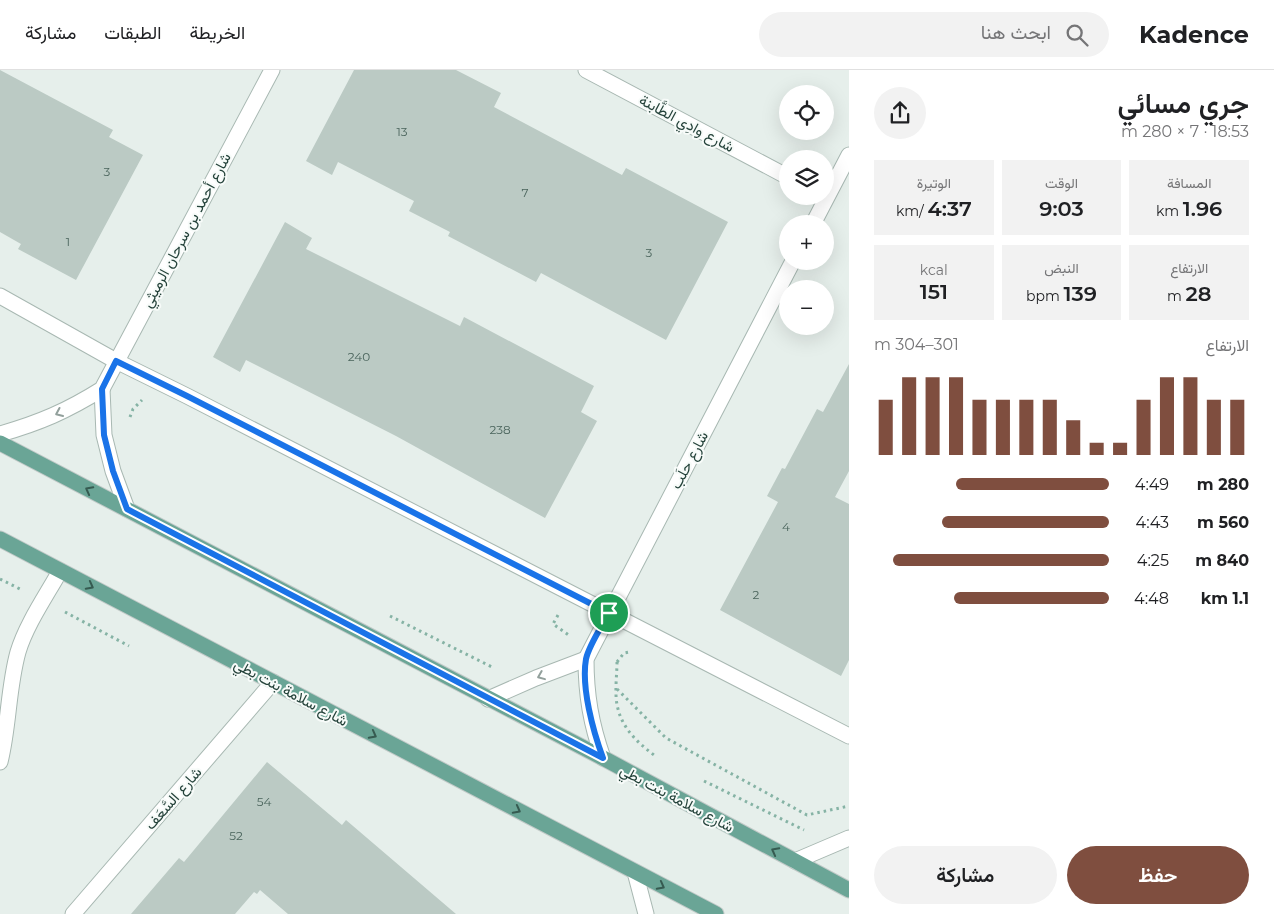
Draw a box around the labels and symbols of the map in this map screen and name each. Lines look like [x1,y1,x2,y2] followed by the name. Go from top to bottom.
[634,89,738,160] street label: شارع وادِي الطَّابنة
[396,124,408,139] house number: 13
[137,149,239,313] street label: شارع أحمد بن سرحان الرميثي
[104,164,111,179] house number: 3
[521,185,529,200] house number: 7
[66,234,70,249] house number: 1
[646,245,653,260] house number: 3
[348,349,370,364] house number: 240
[55,407,64,418] one-way arrow
[489,422,511,437] house number: 238
[666,428,714,493] street label: شارع حلَب
[85,486,94,496] one-way arrow
[782,519,790,534] house number: 4
[84,580,93,590] one-way arrow
[753,587,760,602] house number: 2
[588,592,630,634] pin
[229,654,351,734] street label: شارع سلامة بنت بطي
[537,670,546,680] one-way arrow
[368,729,377,739] one-way arrow
[615,760,737,840] street label: شارع سلامة بنت بطي
[141,763,207,835] street label: شارع السَّعَف
[257,794,271,809] house number: 54
[512,804,521,814] one-way arrow
[229,828,243,843] house number: 52
[771,847,780,857] one-way arrow
[656,879,665,889] one-way arrow

